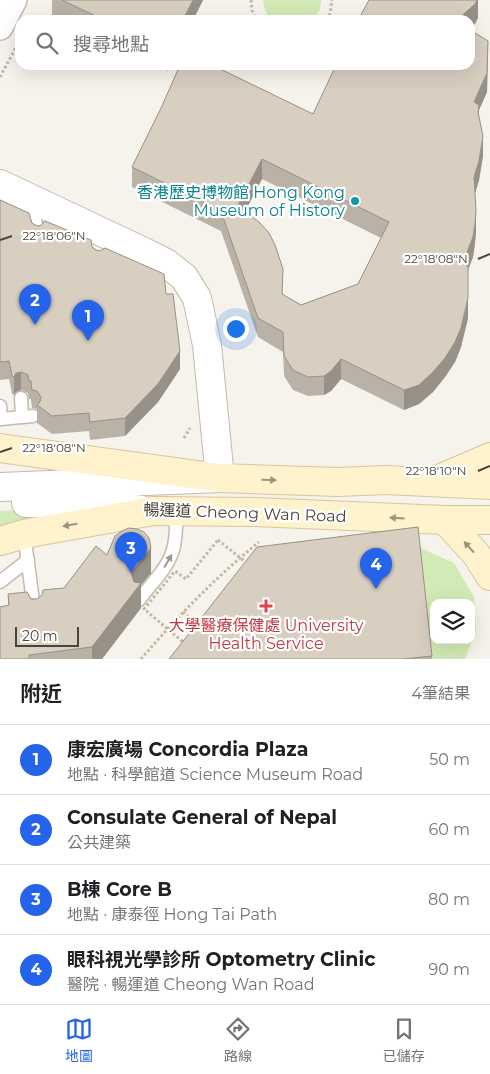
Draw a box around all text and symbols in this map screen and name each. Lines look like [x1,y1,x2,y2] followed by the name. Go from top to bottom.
[15,15,475,70] search box
[33,29,61,57] icon: search
[73,33,149,56] text: 搜尋地點
[137,183,345,220] place label: 香港歷史博物館 Hong Kong Museum of History
[349,195,361,207] marker: 香港歷史博物館 Hong Kong Museum of History
[22,228,86,243] text: 22°18'06"N
[404,251,468,266] text: 22°18'08"N
[19,284,51,325] pin: 2
[72,300,104,341] pin: 1
[223,316,249,342] your location
[22,440,86,455] text: 22°18'08"N
[406,463,466,478] text: 22°18'10"N
[261,476,277,484] one-way arrow
[143,500,347,526] street label: 暢運道 Cheong Wan Road
[388,514,404,522] one-way arrow
[62,522,78,530] one-way arrow
[115,532,147,573] pin: 3
[464,540,475,553] one-way arrow
[360,548,392,589] pin: 4
[163,554,172,567] one-way arrow
[259,599,273,613] marker: 大學醫療保健處 University Health Service
[430,599,475,644] map controls
[430,599,475,644] button: layers
[168,616,364,653] place label: 大學醫療保健處 University Health Service
[15,624,79,647] scale bar
[22,627,58,645] text: 20 m
[20,681,62,706] text: 附近
[411,684,470,703] text: 4筆結果
[67,738,308,761] text: 康宏廣場 Concordia Plaza
[33,750,39,769] text: 1
[429,750,470,769] text: 50 m
[67,765,363,784] text: 地點 · 科學館道 Science Museum Road
[67,806,337,829] text: Consulate General of Nepal
[31,820,41,839] text: 2
[428,820,470,839] text: 60 m
[67,833,131,852] text: 公共建築
[67,878,172,901] text: B棟 Core B
[31,890,41,909] text: 3
[428,890,470,909] text: 80 m
[67,905,277,924] text: 地點 · 康泰徑 Hong Tai Path
[67,948,375,971] text: 眼科視光學診所 Optometry Clinic
[30,960,42,979] text: 4
[428,960,470,979] text: 90 m
[67,975,315,994] text: 醫院 · 暢運道 Cheong Wan Road
[65,1015,93,1065] tab: 地圖
[224,1015,252,1065] tab: 路線
[383,1015,425,1065] tab: 已儲存

